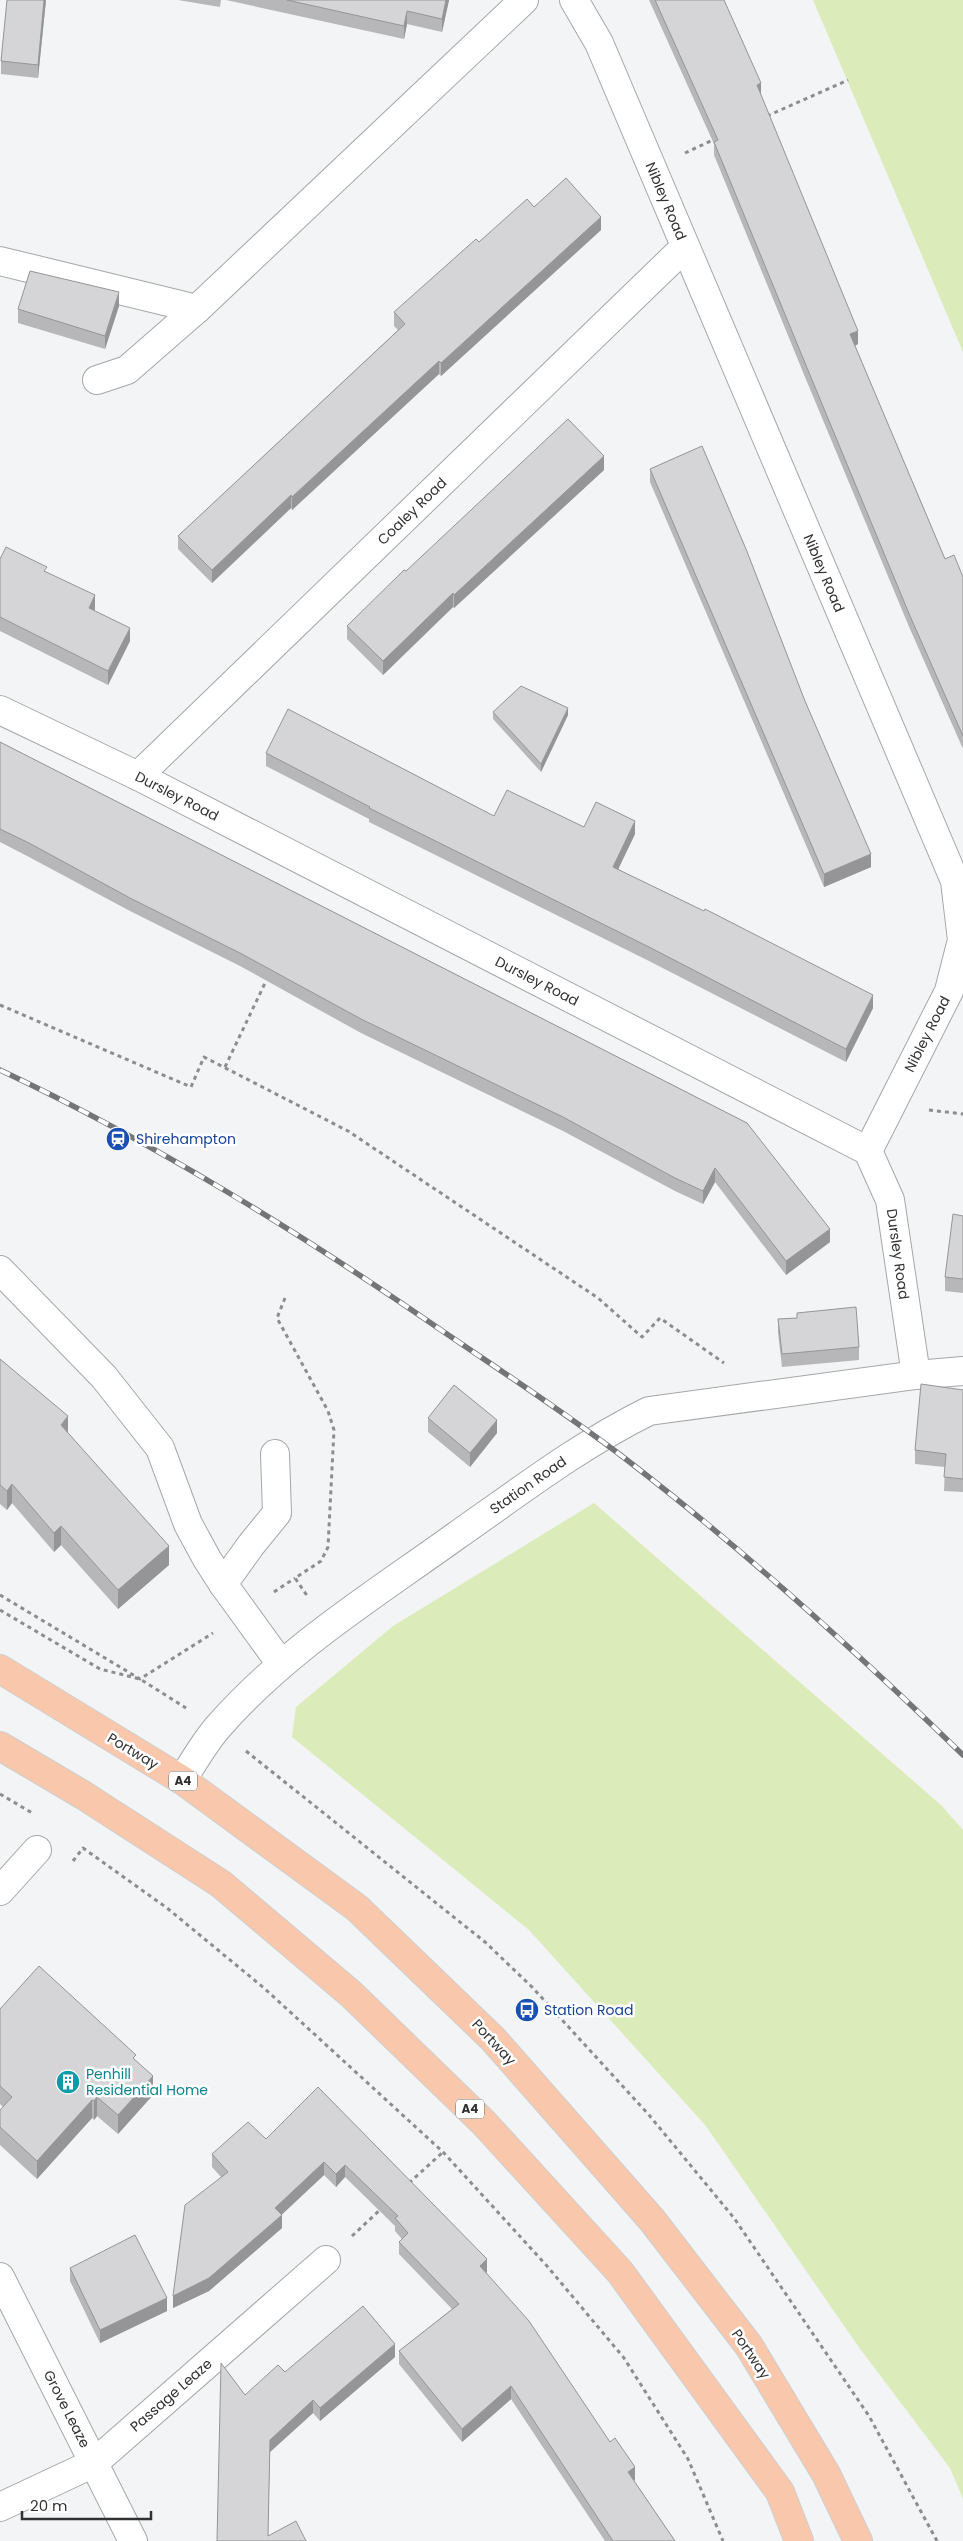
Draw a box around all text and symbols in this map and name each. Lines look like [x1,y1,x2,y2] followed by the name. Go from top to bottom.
[641,159,691,243] street label: Nibley Road
[373,473,451,549] street label: Coaley Road
[799,531,849,615] street label: Nibley Road
[132,766,222,826] street label: Dursley Road
[492,951,582,1011] street label: Dursley Road
[899,993,955,1075] street label: Nibley Road
[105,1126,131,1152] station icon: Shirehampton
[136,1129,236,1149] place label: Shirehampton
[882,1207,914,1301] street label: Dursley Road
[486,1451,570,1519] street label: Station Road
[104,1728,162,1774] street label: Portway
[169,1772,197,1790] road number: A4
[514,1997,540,2023] bus stop icon: Station Road
[544,2000,633,2020] place label: Station Road
[468,2015,521,2069] street label: Portway
[86,2064,208,2100] place label: Penhill Residential Home
[55,2069,81,2095] building icon: Penhill Residential Home
[456,2100,484,2118] road number: A4
[727,2325,775,2383] street label: Portway
[126,2354,217,2436] street label: Passage Leaze
[39,2367,95,2452] street label: Grove Leaze
[22,2488,151,2520] scale bar
[30,2495,68,2516] text: 20 m

